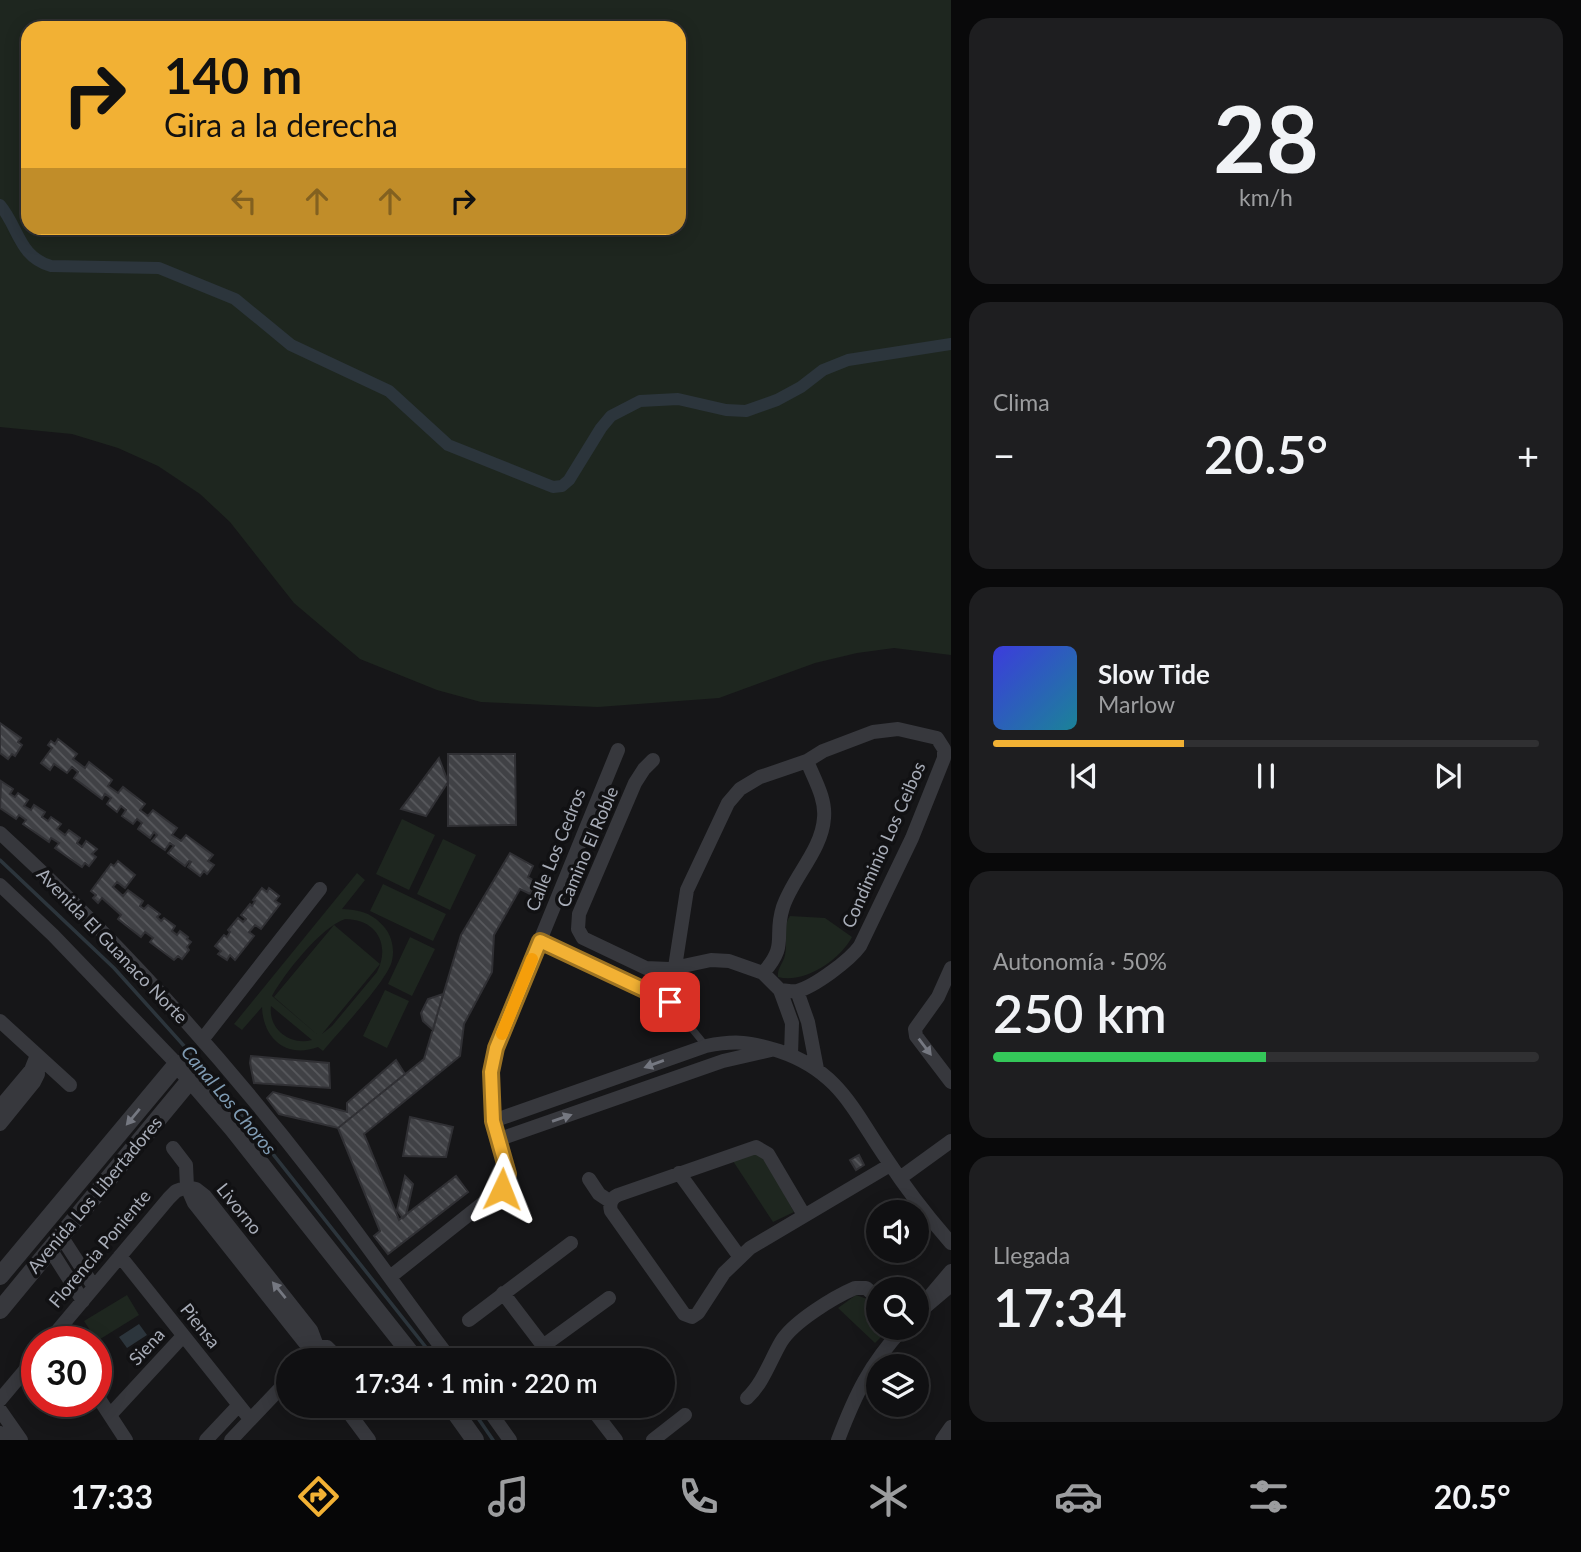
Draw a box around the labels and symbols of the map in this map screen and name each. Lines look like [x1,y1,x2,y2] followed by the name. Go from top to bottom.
[836,758,930,931] street label: Condiminio Los Ceibos
[552,783,622,910] street label: Camino El Roble
[520,785,590,914] street label: Calle Los Cedros
[33,863,193,1028] street label: Avenida El Guanaco Norte
[640,972,700,1032] pin
[917,1038,931,1056] one-way arrow
[177,1040,282,1159] water label: Canal Los Choros
[644,1059,665,1070] one-way arrow
[126,1108,141,1125] one-way arrow
[22,1111,166,1277] street label: Avenida Los Libertadores
[551,1112,572,1123] one-way arrow
[465,1152,539,1226] position arrow
[212,1178,267,1238] street label: Livorno
[44,1185,155,1312] street label: Florencia Poniente
[272,1282,287,1300] one-way arrow
[176,1298,225,1352] street label: Piensa
[124,1323,169,1369] street label: Siena
[21,1326,112,1417] speed limit sign: 30

